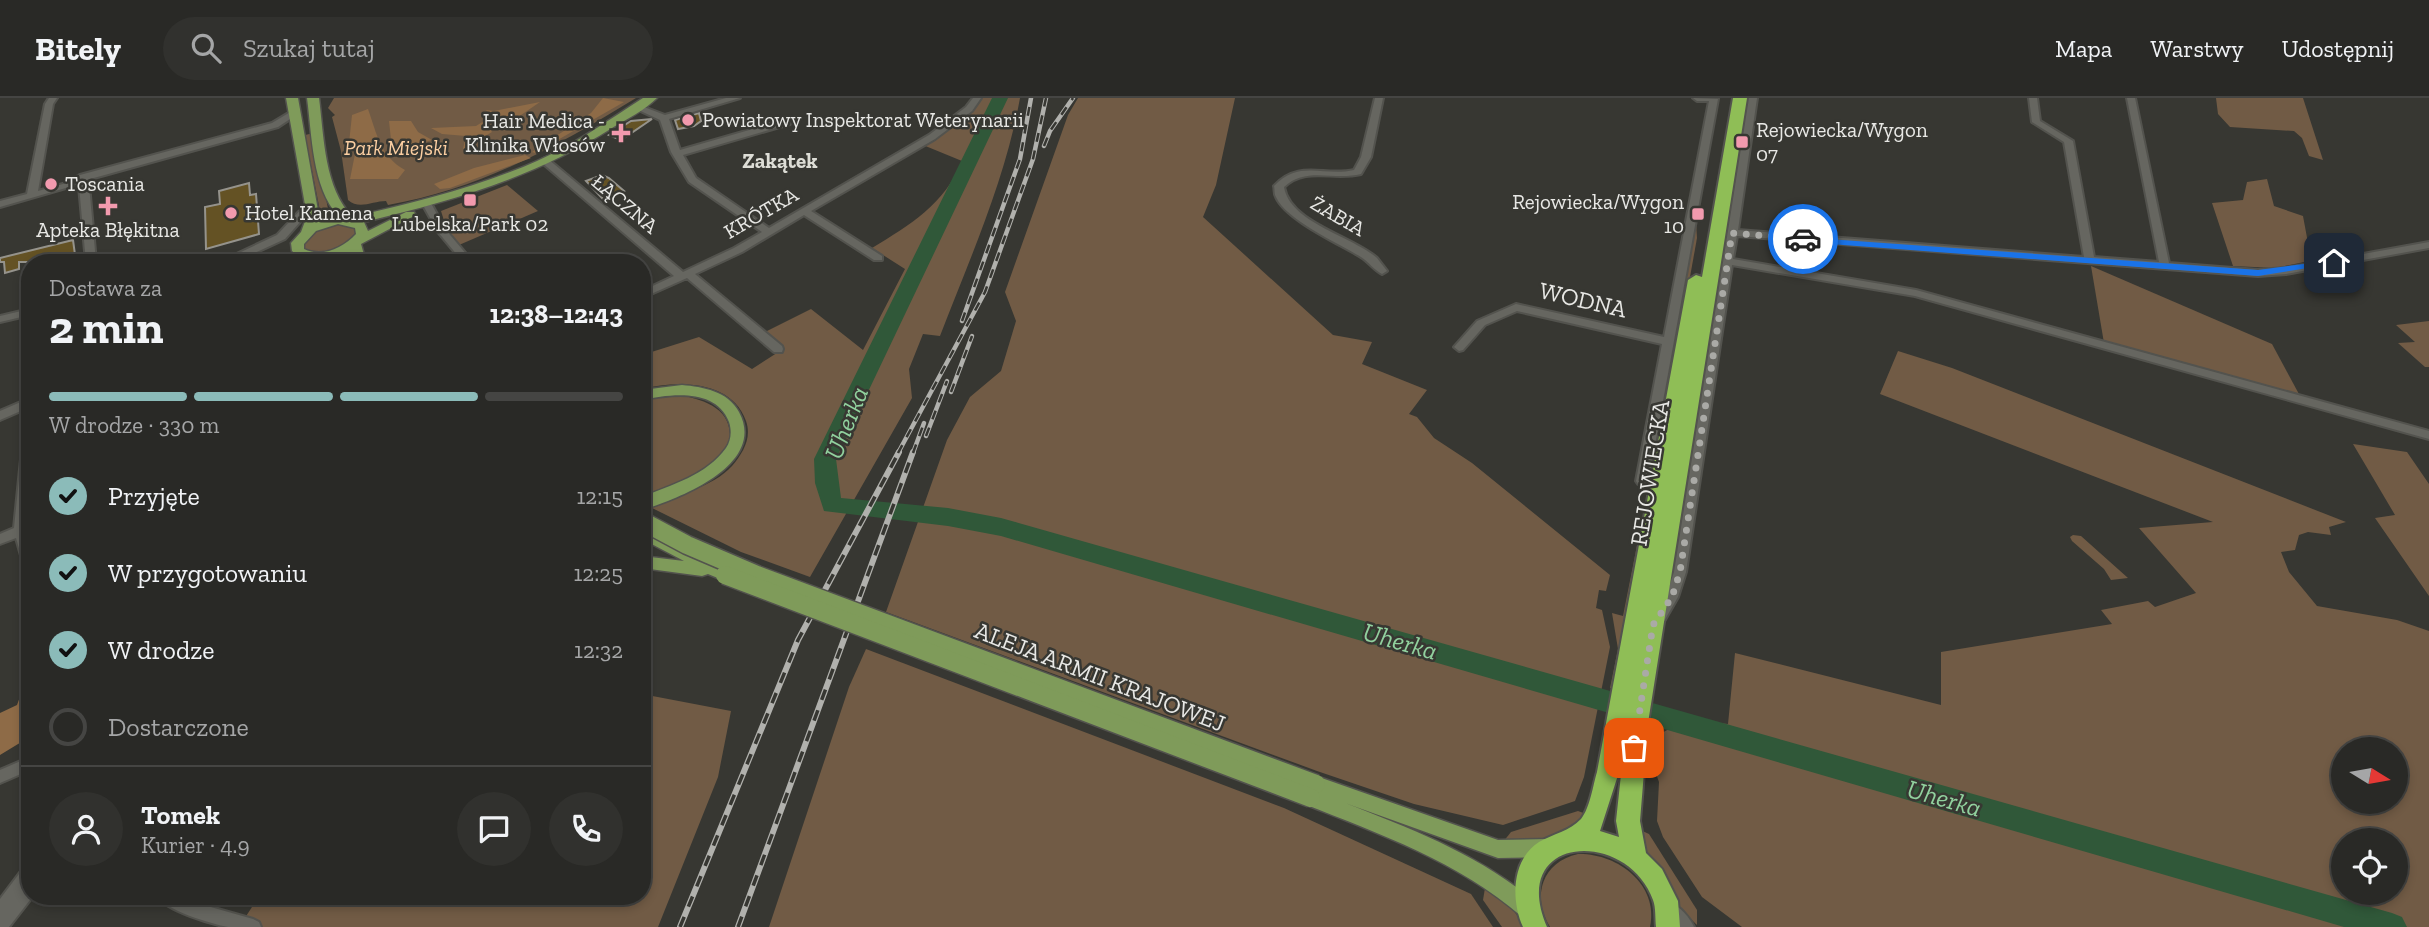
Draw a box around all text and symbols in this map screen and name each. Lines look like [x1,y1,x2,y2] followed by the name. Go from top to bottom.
[163,17,653,80] search box
[35,29,121,68] text: Bitely
[187,29,225,67] icon: search
[243,32,375,64] text: Szukaj tutaj
[2055,34,2112,63] text: Mapa
[2150,34,2244,63] text: Warstwy
[2282,34,2394,63] text: Udostępnij
[702,107,1024,132] place label: Powiatowy Inspektorat Weterynarii
[465,108,605,157] place label: Hair Medica - Klinika Włosów
[680,112,696,128] marker: Powiatowy Inspektorat Weterynarii
[1756,117,1928,166] place label: Rejowiecka/Wygon 07
[611,123,631,143] marker: Hair Medica - Klinika Włosów
[1734,134,1750,150] marker: Rejowiecka/Wygon 07
[344,135,448,160] park label: Park Miejski
[742,148,818,173] district label: Zakątek
[587,169,664,239] street label: ŁĄCZNA
[65,171,145,196] place label: Toscania
[43,176,59,192] marker: Toscania
[719,181,803,244] street label: KRÓTKA
[1512,189,1684,238] place label: Rejowiecka/Wygon 10
[1307,190,1370,241] street label: ŻABIA
[462,192,478,208] marker: Lubelska/Park 02
[100,198,116,214] marker: Apteka Błękitna
[245,200,373,225] place label: Hotel Kamena
[1768,204,1838,274] courier
[223,205,239,221] marker: Hotel Kamena
[1690,206,1706,222] marker: Rejowiecka/Wygon 10
[392,211,548,236] place label: Lubelska/Park 02
[36,217,180,242] place label: Apteka Błękitna
[1784,220,1822,258] icon: car
[2304,233,2364,293] pin
[2315,244,2353,282] icon: home
[49,274,162,302] text: Dostawa za
[1537,275,1630,324] street label: WODNA
[490,298,623,330] text: 12:38–12:43
[49,300,164,355] text: 2 min
[817,382,875,464] water label: Uherka
[1624,397,1675,548] street label: REJOWIECKA
[49,411,219,439] text: W drodze · 330 m
[49,477,87,515] icon: check
[108,480,200,512] text: Przyjęte
[577,482,623,510] text: 12:15
[49,554,87,592] icon: check
[108,557,307,589] text: W przygotowaniu
[574,559,623,587] text: 12:25
[971,615,1229,738] street label: ALEJA ARMII KRAJOWEJ
[1359,615,1441,667] water label: Uherka
[49,631,87,669] icon: check
[108,634,214,666] text: W drodze
[574,636,623,664] text: 12:32
[108,711,249,743] text: Dostarczone
[1604,718,1664,778] pin
[1615,729,1653,767] icon: bag
[2331,737,2408,814] north arrow
[2331,737,2408,905] map controls
[1903,772,1985,824] water label: Uherka
[49,792,123,866] button: person
[457,792,531,866] button: chat
[549,792,623,866] button: phone
[141,799,220,831] text: Tomek
[2331,828,2408,905] button: locate
[141,831,250,859] text: Kurier · 4.9

